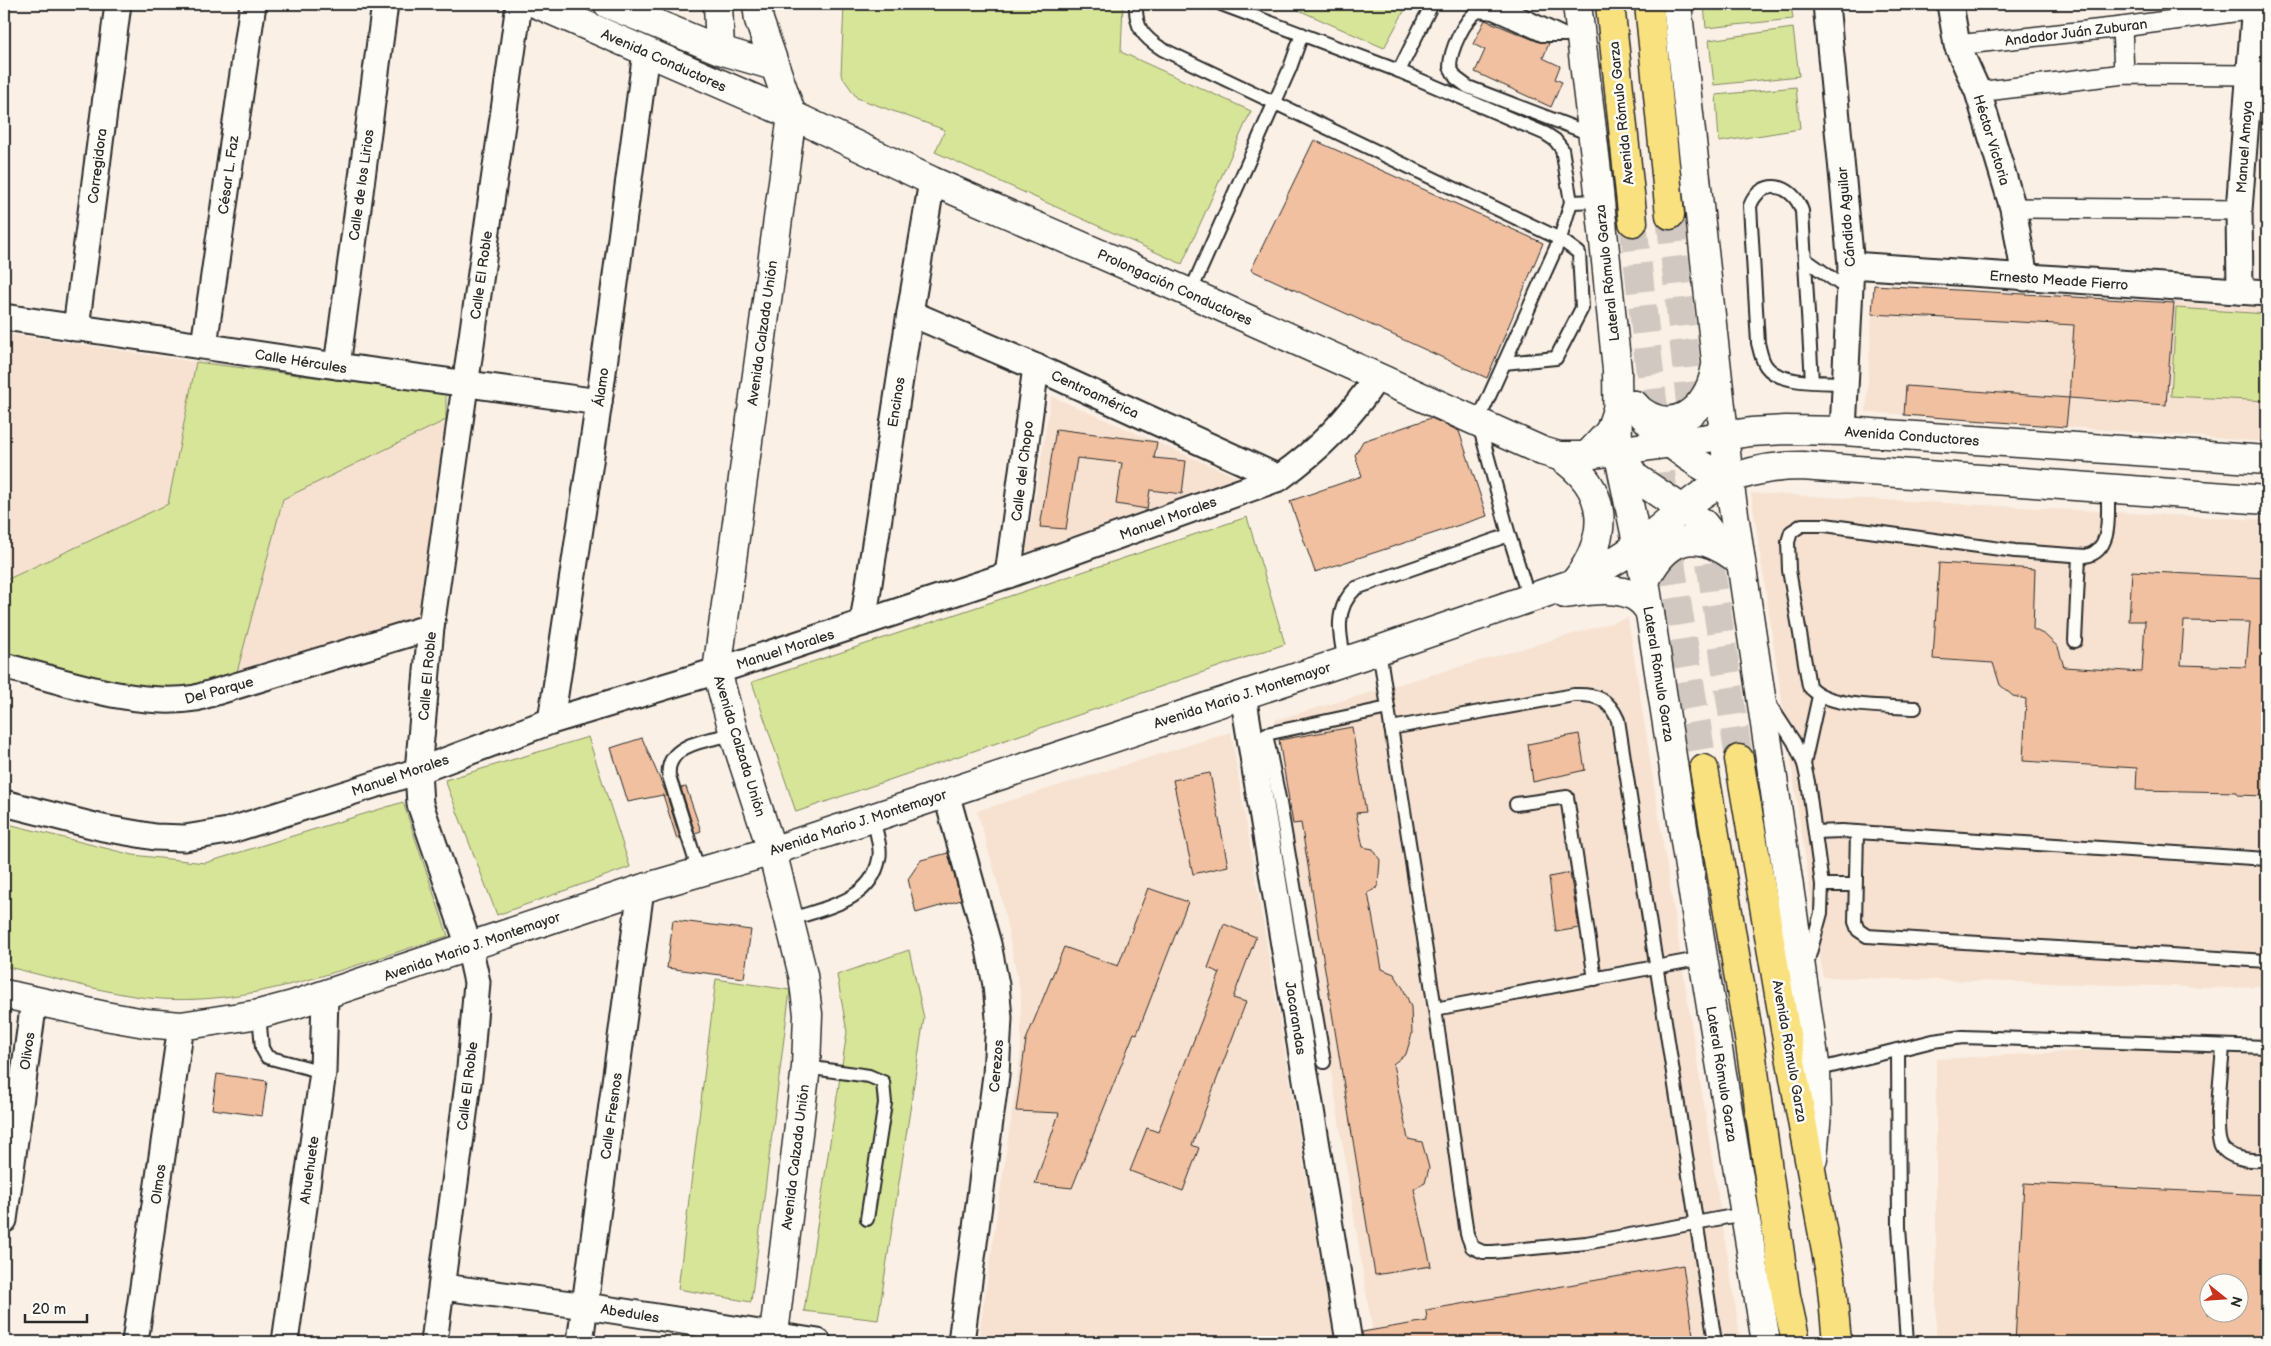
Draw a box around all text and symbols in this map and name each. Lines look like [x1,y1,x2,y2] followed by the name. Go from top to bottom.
[2004,15,2148,50] street label: Andador Juán Zuburan
[599,25,729,96] street label: Avenida Conductores
[1606,40,1637,186] street label: Avenida Rómulo Garza
[1970,93,2013,188] street label: Héctor Victoria
[2233,100,2256,194] street label: Manuel Amaya
[84,127,111,205] street label: Corregidora
[345,128,378,242] street label: Calle de los Lirios
[215,134,242,215] street label: César L. Faz
[1834,165,1859,268] street label: Cándido Aguilar
[1592,204,1623,342] street label: Lateral Rómulo Garza
[467,230,496,320] street label: Calle El Roble
[1095,246,1255,329] street label: Prolongación Conductores
[744,259,781,407] street label: Avenida Calzada Unión
[1989,267,2129,294] street label: Ernesto Meade Fierro
[254,346,348,377] street label: Calle Hércules
[589,366,613,408] street label: Álamo
[1048,367,1141,422] street label: Centroamérica
[884,376,909,428] street label: Encinos
[1008,420,1037,522] street label: Calle del Chopo
[1844,423,1980,450] street label: Avenida Conductores
[1117,493,1219,544] street label: Manuel Morales
[1639,605,1678,743] street label: Lateral Rómulo Garza
[734,626,836,673] street label: Manuel Morales
[415,631,440,721] street label: Calle El Roble
[1151,658,1334,732] street label: Avenida Mario J. Montemayor
[183,673,255,708] street label: Del Parque
[710,674,769,819] street label: Avenida Calzada Unión
[349,751,451,800] street label: Manuel Morales
[767,785,950,859] street label: Avenida Mario J. Montemayor
[382,908,563,985] street label: Avenida Mario J. Montemayor
[1769,979,1810,1124] street label: Avenida Rómulo Garza
[1281,980,1310,1056] street label: Jacarandas
[1702,1005,1741,1143] street label: Lateral Rómulo Garza
[16,1031,39,1071] street label: Olivos
[986,1039,1007,1093] street label: Cerezos
[454,1041,481,1131] street label: Calle El Roble
[597,1072,626,1160] street label: Calle Fresnos
[778,1083,813,1231] street label: Avenida Calzada Unión
[296,1135,323,1205] street label: Ahuehuete
[147,1163,170,1205] street label: Olmos
[2198,1274,2248,1324] north arrow
[25,1291,88,1323] scale bar
[2226,1294,2246,1309] text: N
[32,1300,66,1319] text: 20 m
[600,1300,660,1326] street label: Abedules

